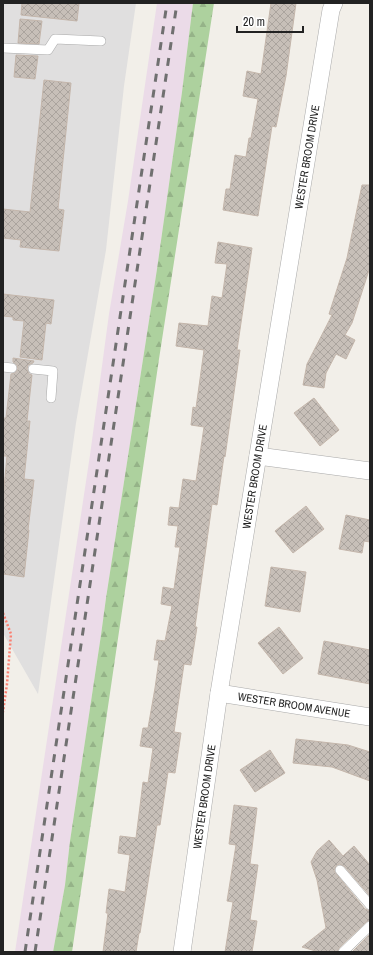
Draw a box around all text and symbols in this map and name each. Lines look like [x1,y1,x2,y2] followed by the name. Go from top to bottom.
[237,8,303,34] scale bar
[243,14,265,30] text: 20 m
[291,104,322,210] street label: WESTER BROOM DRIVE
[239,423,270,530] street label: WESTER BROOM DRIVE
[237,689,351,721] street label: WESTER BROOM AVENUE
[190,743,219,850] street label: WESTER BROOM DRIVE

